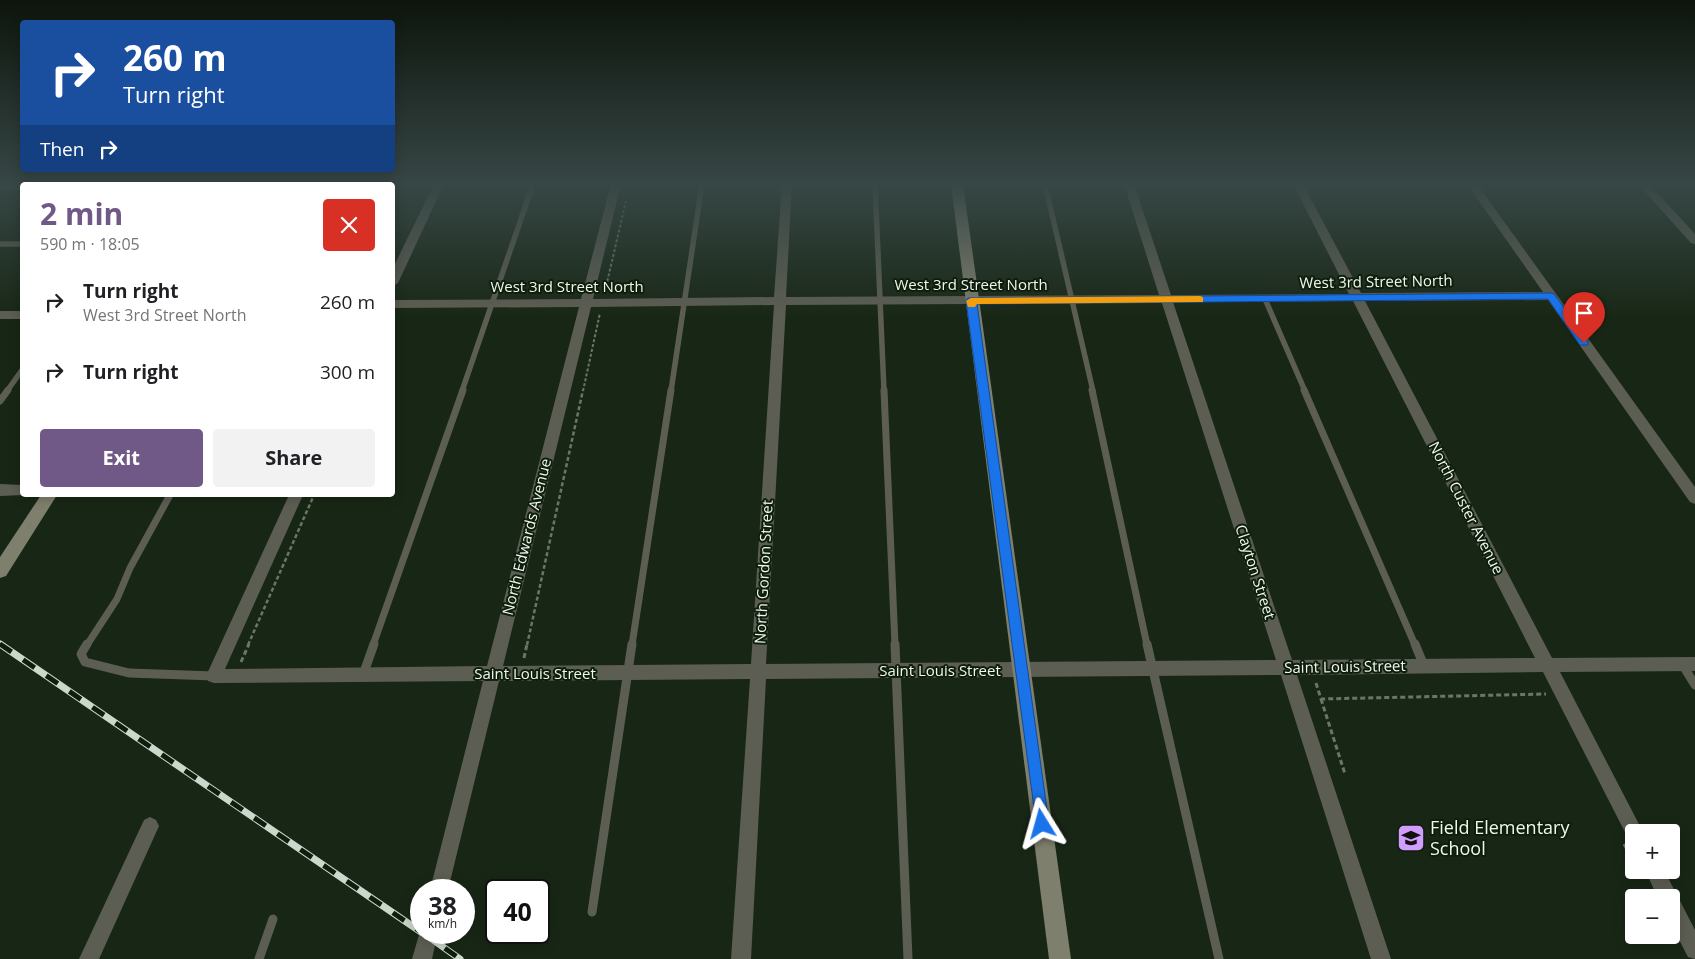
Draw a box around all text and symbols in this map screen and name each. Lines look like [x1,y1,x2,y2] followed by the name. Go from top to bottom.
[123,34,227,81] text: 260 m
[40,40,105,105] icon: right
[123,79,225,109] text: Turn right
[94,135,122,163] icon: right
[40,136,84,162] text: Then
[40,193,123,234] text: 2 min
[323,199,375,251] button: close
[40,233,140,255] text: 590 m · 18:05
[1299,270,1453,292] street label: West 3rd Street North
[894,274,1048,294] street label: West 3rd Street North
[490,276,644,296] street label: West 3rd Street North
[83,278,178,304] text: Turn right
[40,288,68,316] icon: right
[320,289,375,315] text: 260 m
[1563,292,1605,343] pin
[1570,299,1598,327] icon: arrive
[83,304,246,326] text: West 3rd Street North
[40,358,68,386] icon: right
[83,359,178,385] text: Turn right
[320,359,375,385] text: 300 m
[40,429,203,487] button: Exit
[213,429,375,487] button: Share
[1425,438,1509,577] street label: North Custer Avenue
[497,456,555,617] street label: North Edwards Avenue
[749,499,777,644] street label: North Gordon Street
[1231,522,1281,622] street label: Clayton Street
[1284,655,1406,677] street label: Saint Louis Street
[879,660,1001,680] street label: Saint Louis Street
[474,663,596,683] street label: Saint Louis Street
[1015,797,1067,849] position arrow
[1430,815,1570,860] place label: Field Elementary School
[1396,823,1426,853] school or university icon: Field Elementary School
[1625,824,1680,944] map controls
[1625,824,1680,879] button: +
[485,879,550,944] speed limit sign: 40
[428,888,457,922] text: 38
[1625,889,1680,944] button: −
[428,915,457,932] text: km/h

